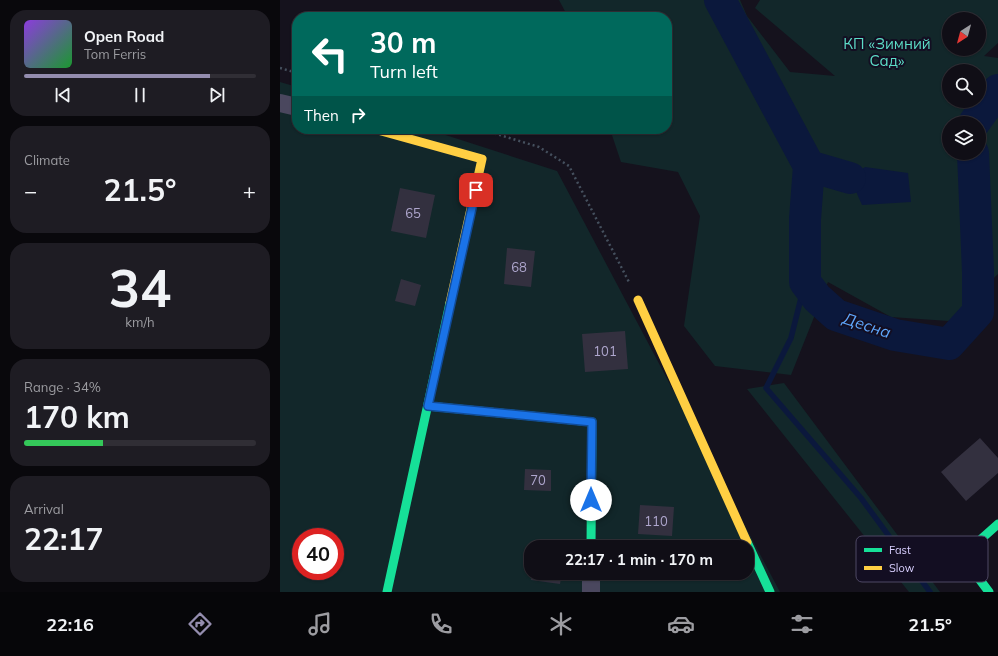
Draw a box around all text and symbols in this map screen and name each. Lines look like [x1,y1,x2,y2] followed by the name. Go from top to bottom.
[942,12,986,56] north arrow
[942,12,986,160] map controls
[370,25,436,60] text: 30 m
[84,27,164,46] text: Open Road
[304,28,356,80] icon: left
[843,34,931,70] park label: КП «Зимний Сад»
[84,46,146,62] text: Tom Ferris
[370,60,438,83] text: Turn left
[942,64,986,108] button: search
[52,84,74,106] icon: previous
[129,84,151,106] icon: pause
[206,84,228,106] icon: next
[347,104,369,126] icon: right
[304,106,339,125] text: Then
[942,116,986,160] button: layers
[24,152,70,168] text: Climate
[104,171,176,209] text: 21.5°
[459,173,493,207] pin
[24,177,37,205] text: −
[243,177,256,205] text: +
[465,179,487,201] icon: arrive
[405,205,421,221] house number: 65
[109,255,171,320] text: 34
[511,259,527,275] house number: 68
[840,308,894,342] water label: Десна
[125,314,155,330] text: km/h
[593,343,617,359] house number: 101
[24,379,101,395] text: Range · 34%
[24,398,130,436] text: 170 km
[530,472,546,488] house number: 70
[570,479,612,521] position arrow
[24,501,64,517] text: Arrival
[644,513,668,529] house number: 110
[24,520,103,558] text: 22:17
[292,528,344,580] speed limit sign: 40
[856,536,988,582] legend
[889,543,911,557] text: Fast
[565,550,713,569] text: 22:17 · 1 min · 170 m
[889,561,915,575] text: Slow
[186,610,214,638] icon: directions
[306,610,334,638] icon: music
[427,610,455,638] icon: phone
[547,610,575,638] icon: climate
[667,610,695,638] icon: car
[788,610,816,638] icon: filters
[46,613,94,636] text: 22:16
[908,613,952,636] text: 21.5°

